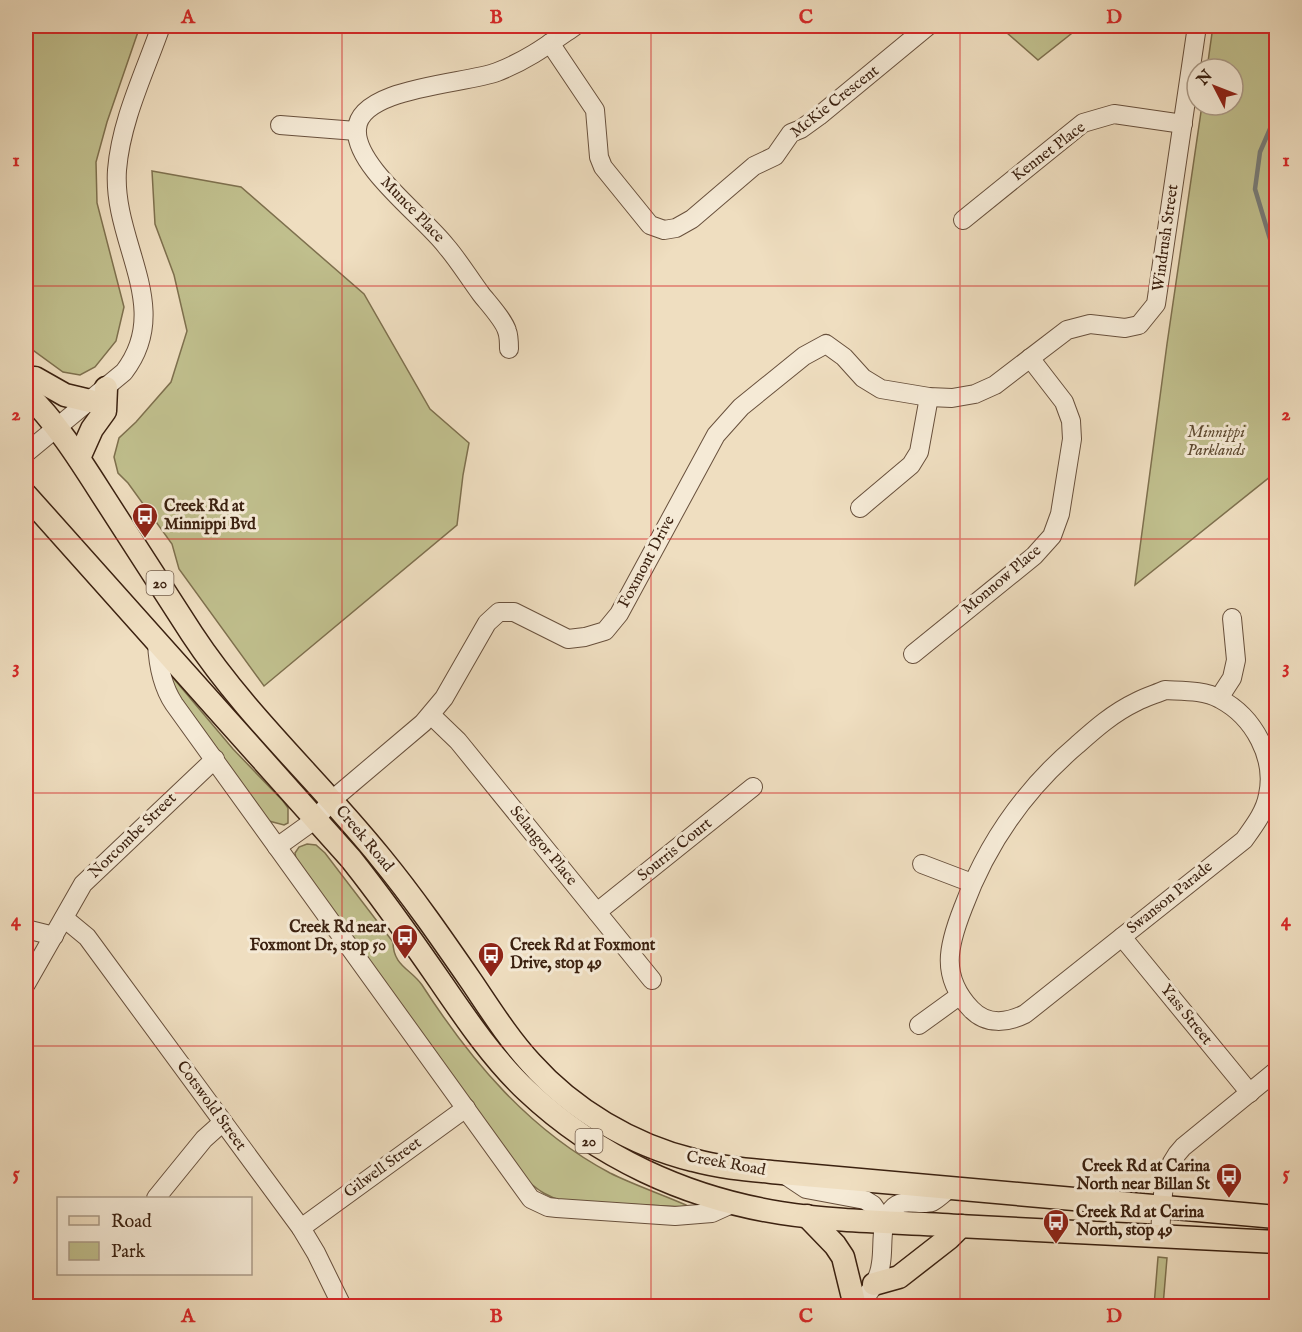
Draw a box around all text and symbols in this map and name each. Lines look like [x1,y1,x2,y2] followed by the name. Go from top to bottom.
[180,5,196,30] text: A
[489,5,503,30] text: B
[799,5,813,30] text: C
[1106,5,1122,30] text: D
[1185,57,1245,117] north arrow
[787,61,884,143] street label: McKie Crescent
[1193,66,1218,91] text: N
[1008,118,1090,186] street label: Kennet Place
[12,148,20,173] text: 1
[1282,148,1290,173] text: 1
[376,173,448,247] street label: Munce Place
[1149,183,1183,293] street label: Windrush Street
[11,402,21,427] text: 2
[1281,402,1291,427] text: 2
[1187,423,1246,461] park label: Minnippi Parklands
[164,497,256,535] place label: Creek Rd at Minnippi Bvd
[130,501,160,539] bus stop icon: Creek Rd at Minnippi Bvd
[614,512,680,612] street label: Foxmont Drive
[958,541,1046,619] street label: Monnow Place
[146,571,174,595] road number: 20
[12,655,20,680] text: 3
[1282,655,1290,680] text: 3
[85,789,182,883] street label: Norcombe Street
[331,802,398,876] street label: Creek Road
[505,802,581,890] street label: Selangor Place
[634,814,717,886] street label: Sourris Court
[1123,857,1217,939] street label: Swanson Parade
[11,908,22,933] text: 4
[1281,908,1292,933] text: 4
[250,918,386,956] place label: Creek Rd near Foxmont Dr, stop 50
[390,922,420,960] bus stop icon: Creek Rd near Foxmont Dr, stop 50
[510,936,656,974] place label: Creek Rd at Foxmont Drive, stop 49
[476,940,506,978] bus stop icon: Creek Rd at Foxmont Drive, stop 49
[1156,981,1217,1050] street label: Yass Street
[172,1057,251,1155] street label: Cotswold Street
[576,1129,602,1153] road number: 20
[340,1133,426,1203] street label: Gilwell Street
[685,1147,768,1181] street label: Creek Road
[1075,1157,1211,1195] place label: Creek Rd at Carina North near Billan St
[12,1161,20,1186] text: 5
[1214,1161,1244,1199] bus stop icon: Creek Rd at Carina North near Billan St
[1282,1161,1290,1186] text: 5
[57,1197,252,1275] legend
[1075,1203,1205,1241] place label: Creek Rd at Carina North, stop 49
[1041,1207,1071,1245] bus stop icon: Creek Rd at Carina North, stop 49
[111,1211,152,1234] text: Road
[111,1241,146,1264] text: Park
[180,1304,196,1329] text: A
[489,1304,503,1329] text: B
[799,1304,813,1329] text: C
[1106,1304,1122,1329] text: D

